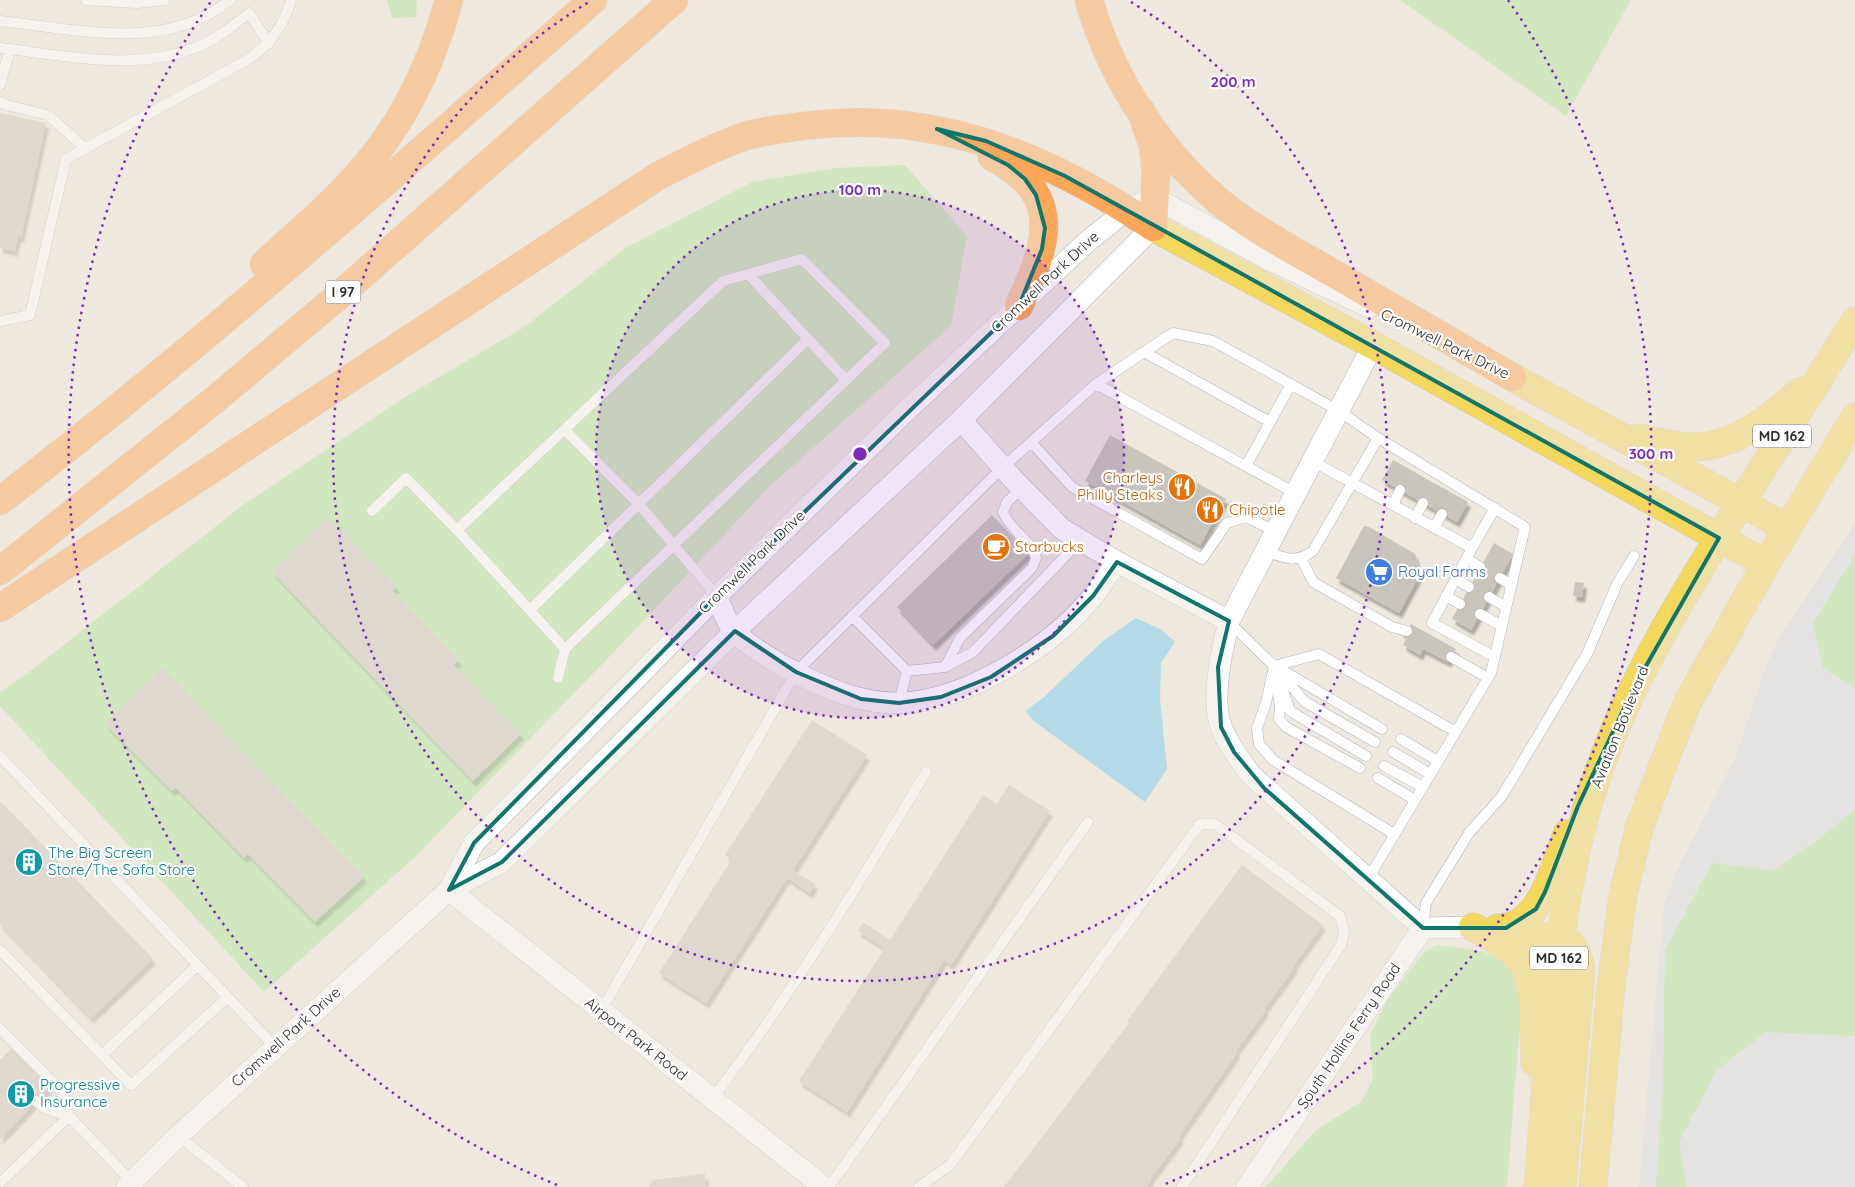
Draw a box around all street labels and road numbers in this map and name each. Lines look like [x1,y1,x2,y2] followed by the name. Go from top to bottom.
[987,227,1103,337] street label: Cromwell Park Drive
[326,280,360,304] road number: I 97
[1378,304,1513,383] street label: Cromwell Park Drive
[1753,424,1811,448] road number: MD 162
[694,506,809,617] street label: Cromwell Park Drive
[1586,663,1653,791] street label: Aviation Boulevard
[1530,946,1588,970] road number: MD 162
[1293,959,1404,1112] street label: South Hollins Ferry Road
[227,982,344,1091] street label: Cromwell Park Drive
[581,993,691,1085] street label: Airport Park Road

